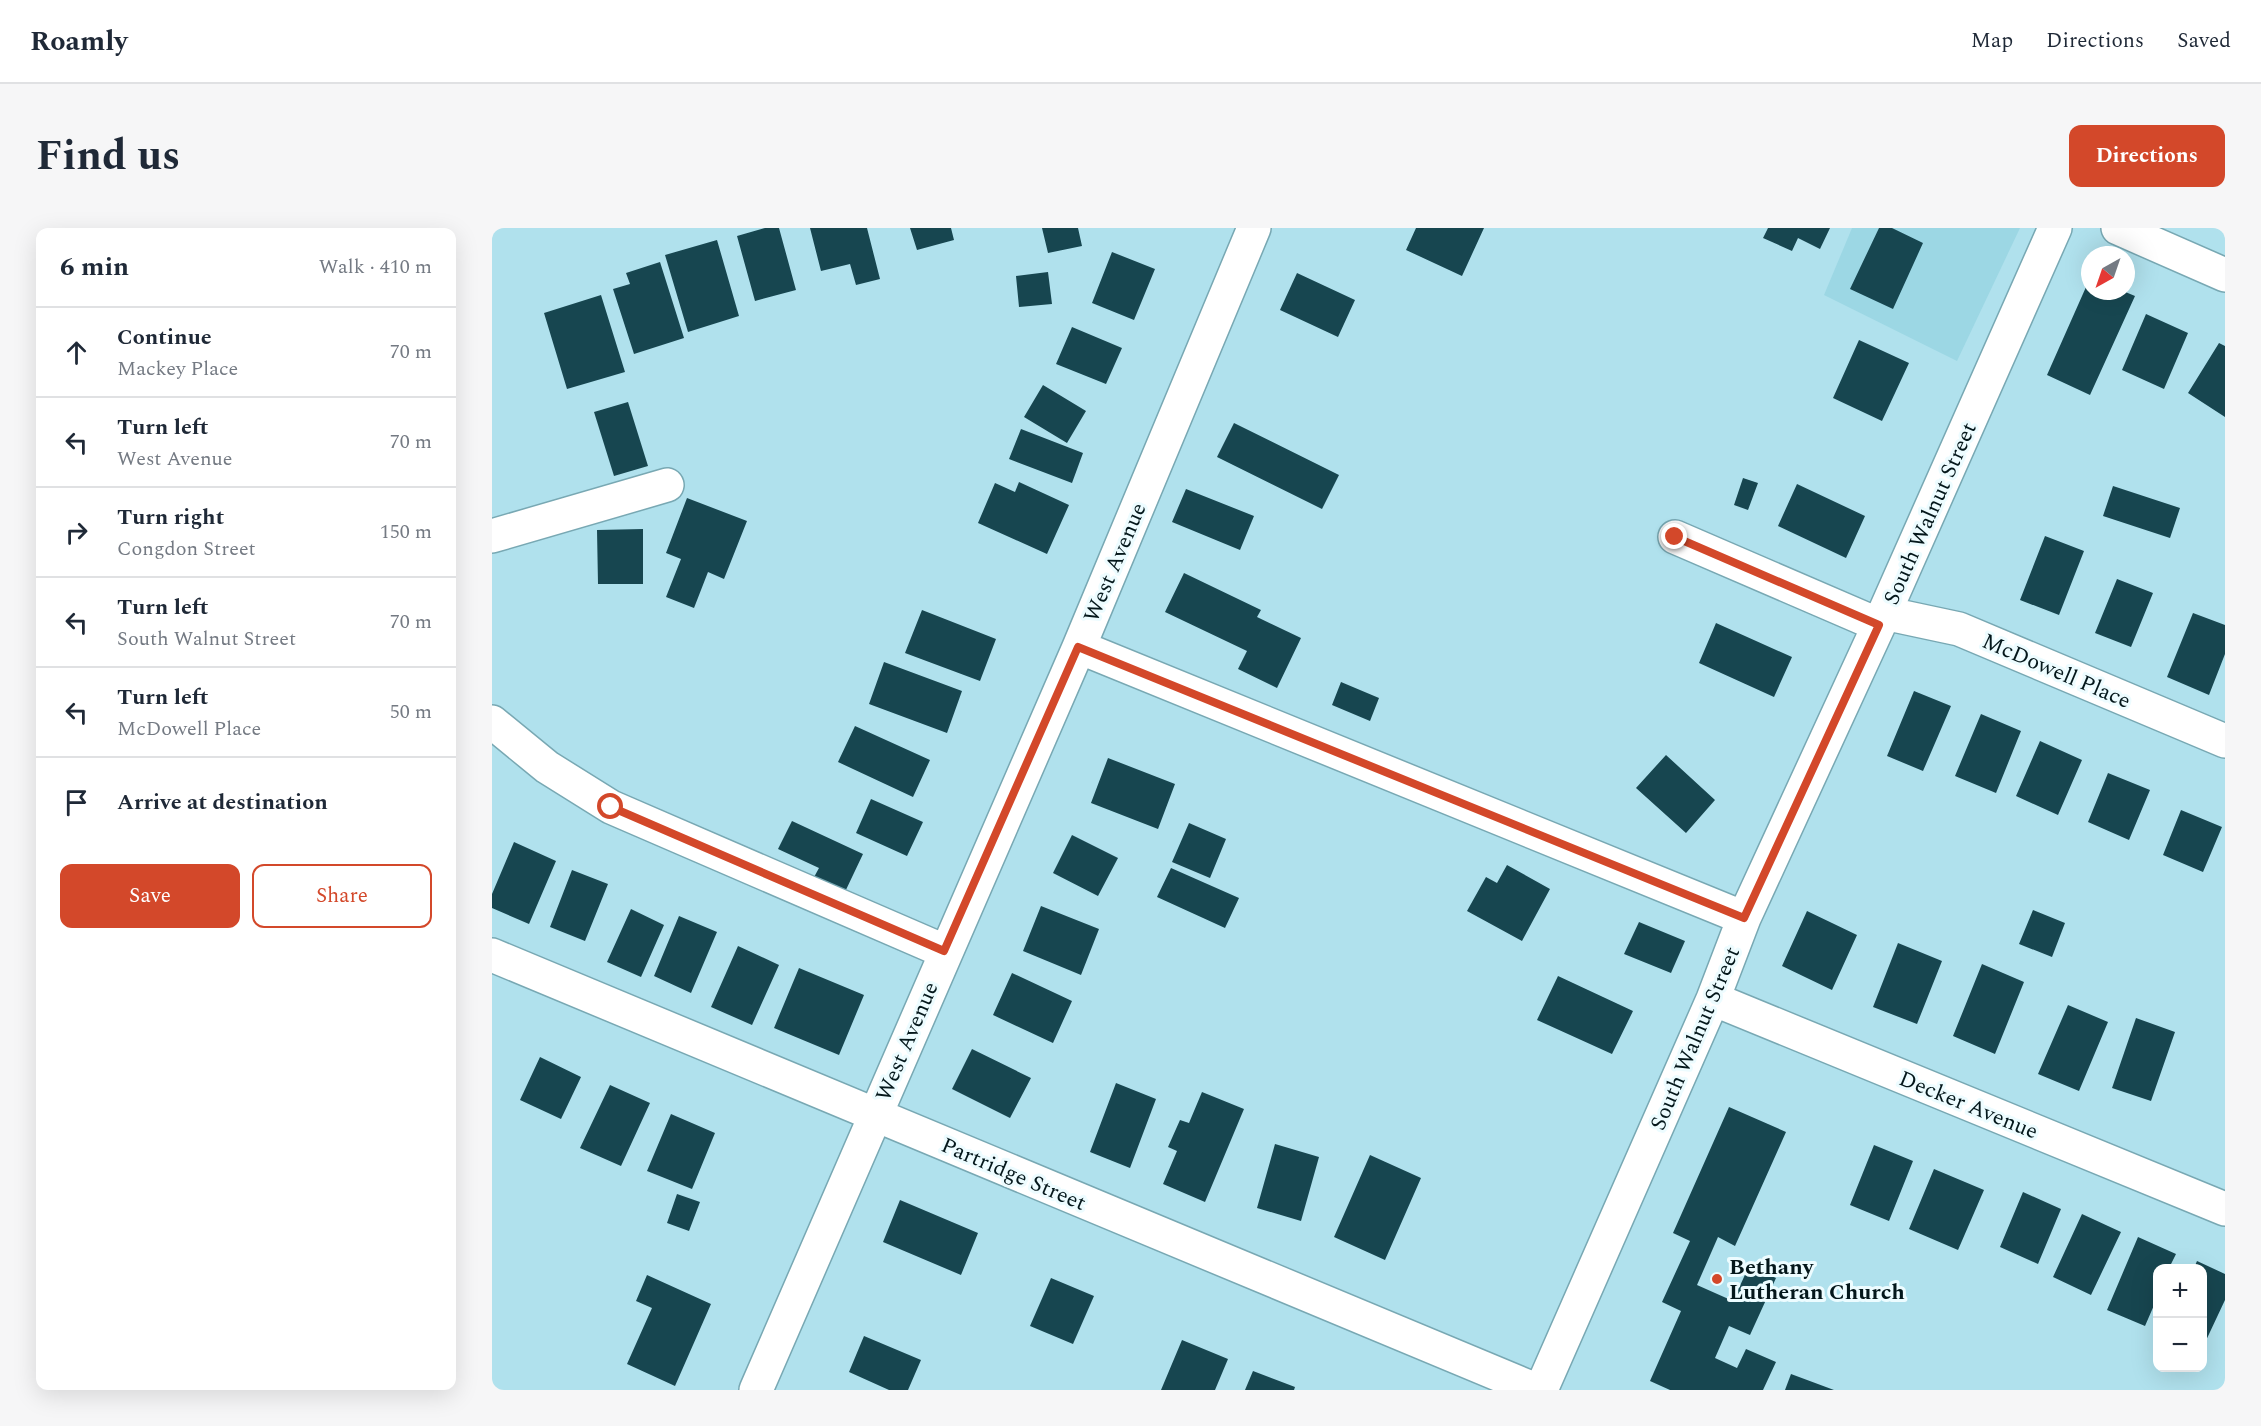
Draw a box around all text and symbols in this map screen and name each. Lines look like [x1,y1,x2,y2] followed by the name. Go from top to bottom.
[30,20,128,63] text: Roamly
[1971,25,2013,57] text: Map
[2046,25,2144,57] text: Directions
[2177,25,2231,57] text: Saved
[36,125,180,188] text: Find us
[2069,125,2225,187] button: Directions
[2081,246,2135,300] north arrow
[60,247,129,287] text: 6 min
[319,252,432,282] text: Walk · 410 m
[117,321,212,354] text: Continue
[60,336,93,369] icon: ahead
[390,337,432,367] text: 70 m
[117,354,238,384] text: Mackey Place
[117,411,209,444] text: Turn left
[1875,417,1986,610] street label: South Walnut Street
[60,426,93,459] icon: left
[390,427,432,457] text: 70 m
[117,444,232,474] text: West Avenue
[1075,498,1155,627] street label: West Avenue
[117,501,224,534] text: Turn right
[60,516,93,549] icon: right
[380,517,432,547] text: 150 m
[1661,523,1687,549] route end
[117,534,256,564] text: Congdon Street
[117,591,209,624] text: Turn left
[60,606,93,639] icon: left
[390,607,432,637] text: 70 m
[117,624,296,654] text: South Walnut Street
[1977,625,2136,718] street label: McDowell Place
[117,681,209,714] text: Turn left
[60,696,93,729] icon: left
[390,697,432,727] text: 50 m
[117,714,261,744] text: McDowell Place
[60,786,93,819] icon: arrive
[117,786,328,819] text: Arrive at destination
[597,793,623,819] route start
[60,864,240,928] button: Save
[252,864,432,928] button: Share
[1642,941,1749,1136] street label: South Walnut Street
[867,977,947,1106] street label: West Avenue
[1894,1062,2043,1148] street label: Decker Avenue
[936,1129,1091,1220] street label: Partridge Street
[1729,1251,1905,1309] place label: Bethany Lutheran Church
[2153,1264,2207,1372] map controls
[2153,1264,2207,1318] button: +
[1710,1272,1724,1286] marker: Bethany Lutheran Church
[2153,1318,2207,1372] button: −

